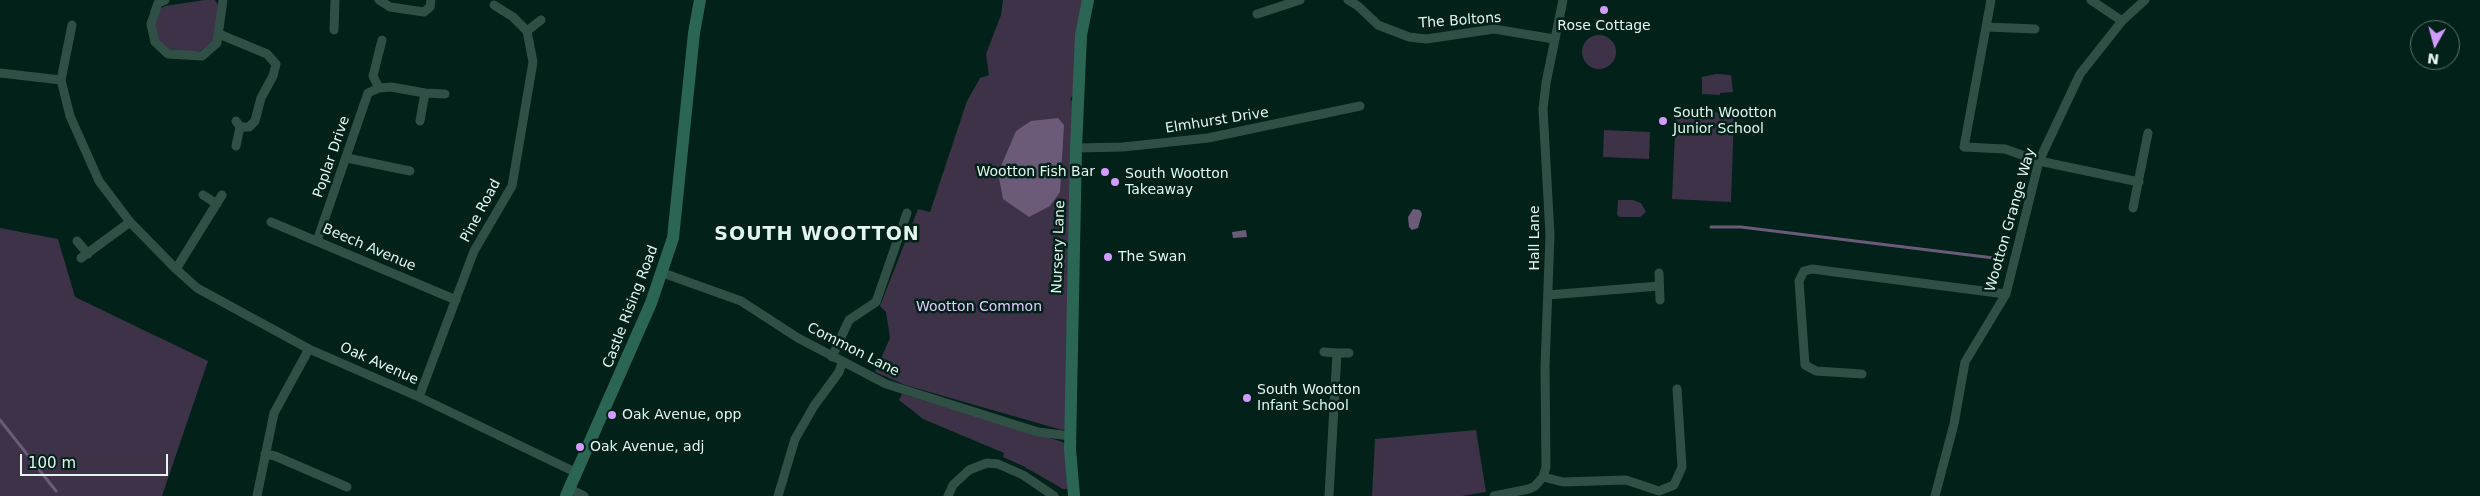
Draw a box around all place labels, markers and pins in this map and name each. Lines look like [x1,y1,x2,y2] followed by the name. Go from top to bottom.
[1598,4,1610,16] marker: Rose Cottage
[1557,18,1651,34] place label: Rose Cottage
[1673,105,1777,138] place label: South Wootton Junior School
[1657,115,1669,127] marker: South Wootton Junior School
[976,164,1095,180] place label: Wootton Fish Bar
[1099,166,1111,178] marker: Wootton Fish Bar
[1125,166,1229,198] place label: South Wootton Takeaway
[1109,176,1121,188] marker: South Wootton Takeaway
[1118,249,1186,265] place label: The Swan
[1102,251,1114,263] marker: The Swan
[1257,382,1361,414] place label: South Wootton Infant School
[1241,392,1253,404] marker: South Wootton Infant School
[622,407,741,423] place label: Oak Avenue, opp
[606,409,618,421] marker: Oak Avenue, opp
[590,439,704,455] place label: Oak Avenue, adj
[574,441,586,453] marker: Oak Avenue, adj

